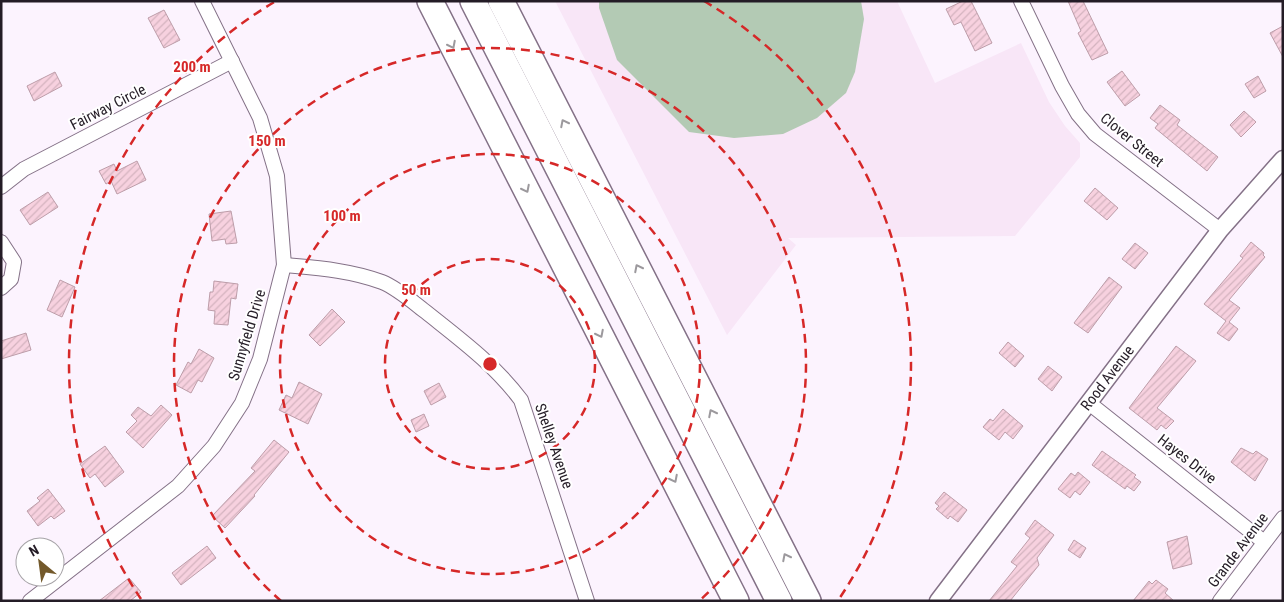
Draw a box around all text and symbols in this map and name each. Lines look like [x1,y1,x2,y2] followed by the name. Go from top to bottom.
[446,39,456,48] one-way arrow
[173,58,211,76] text: 200 m
[67,80,149,134] street label: Fairway Circle
[1097,109,1167,171] street label: Clover Street
[560,119,570,128] one-way arrow
[248,132,286,150] text: 150 m
[520,184,530,193] one-way arrow
[323,207,361,225] text: 100 m
[634,264,644,273] one-way arrow
[401,281,431,299] text: 50 m
[225,287,269,383] street label: Sunnyfield Drive
[594,329,604,338] one-way arrow
[1077,342,1138,414] street label: Rood Avenue
[481,355,499,373] centre of rings
[531,401,577,491] street label: Shelley Avenue
[708,409,718,418] one-way arrow
[1154,430,1220,488] street label: Hayes Drive
[668,474,678,483] one-way arrow
[1204,509,1272,591] street label: Grande Avenue
[15,537,65,587] north arrow
[26,542,41,560] text: N
[782,554,792,563] one-way arrow

